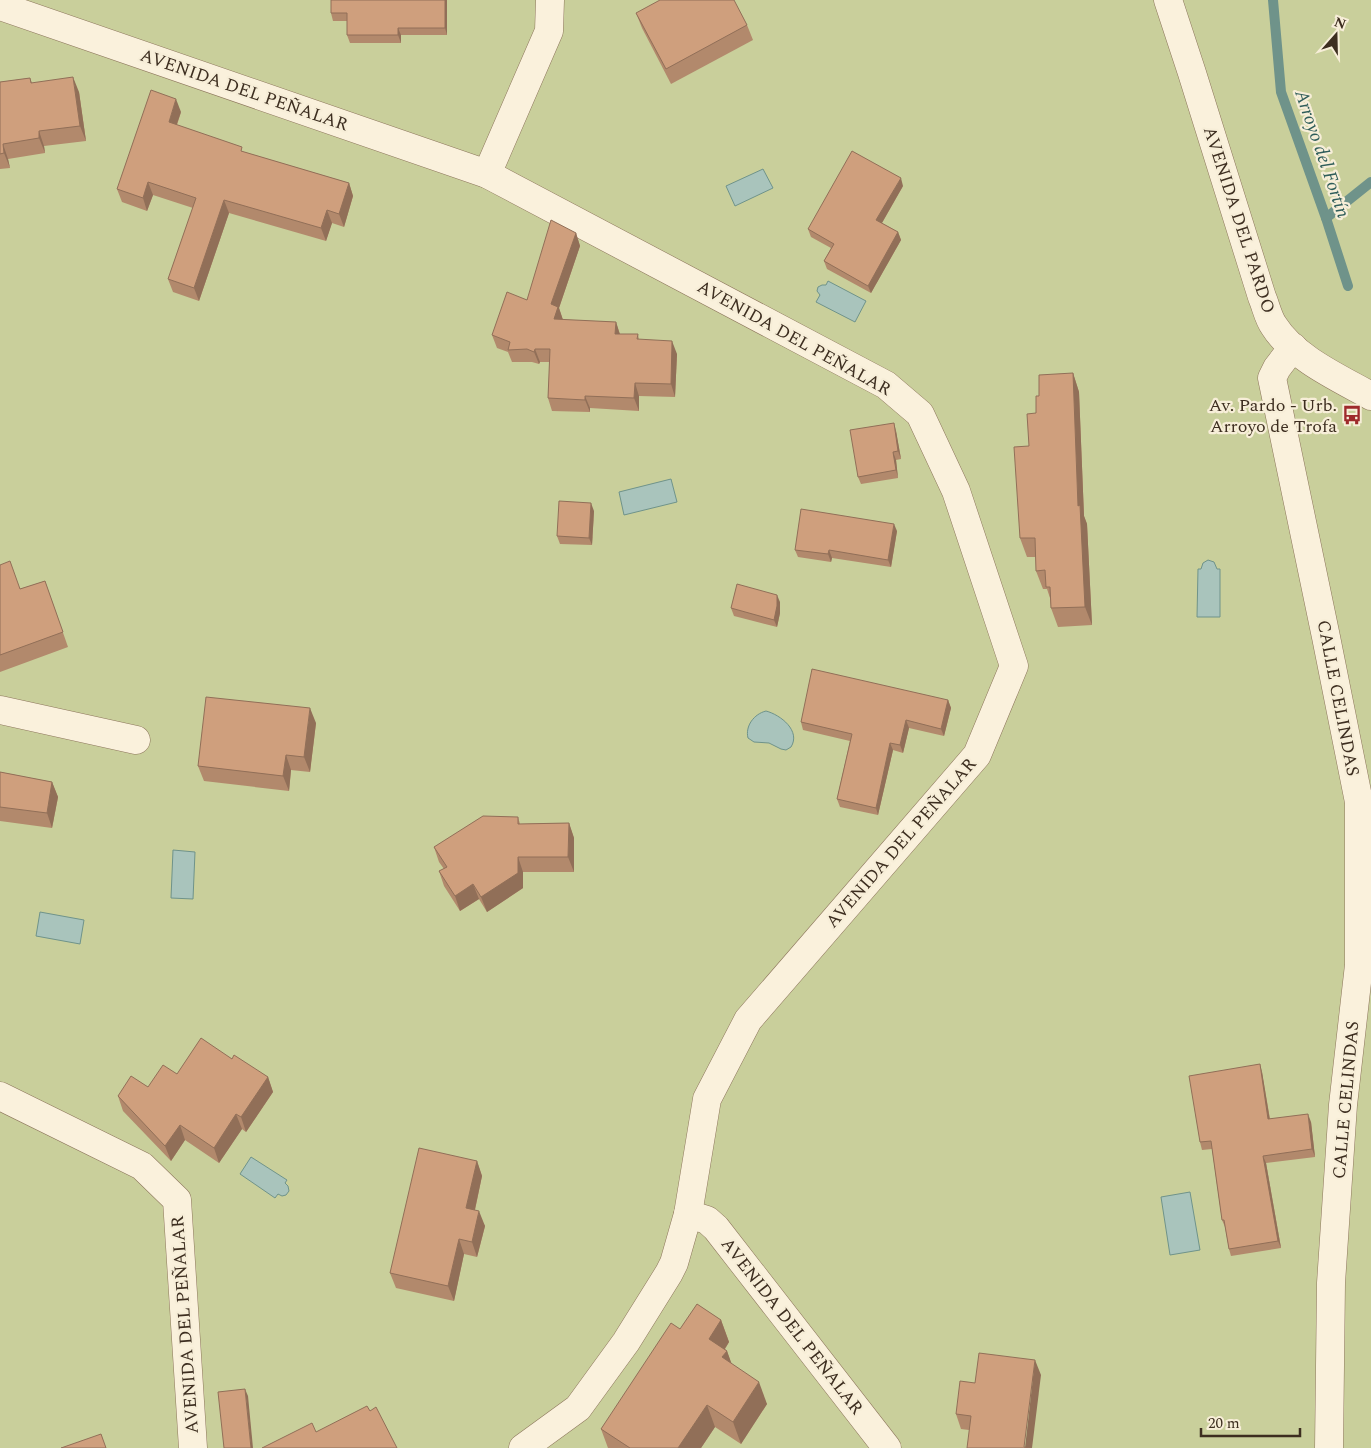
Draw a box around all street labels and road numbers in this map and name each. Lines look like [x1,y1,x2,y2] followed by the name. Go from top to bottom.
[136,42,352,138] street label: AVENIDA DEL PEÑALAR
[1196,123,1282,317] street label: AVENIDA DEL PARDO
[692,273,896,403] street label: AVENIDA DEL PEÑALAR
[1310,618,1366,778] street label: CALLE CELINDAS
[819,752,983,934] street label: AVENIDA DEL PEÑALAR
[1326,1020,1366,1180] street label: CALLE CELINDAS
[164,1215,206,1435] street label: AVENIDA DEL PEÑALAR
[714,1232,870,1420] street label: AVENIDA DEL PEÑALAR

